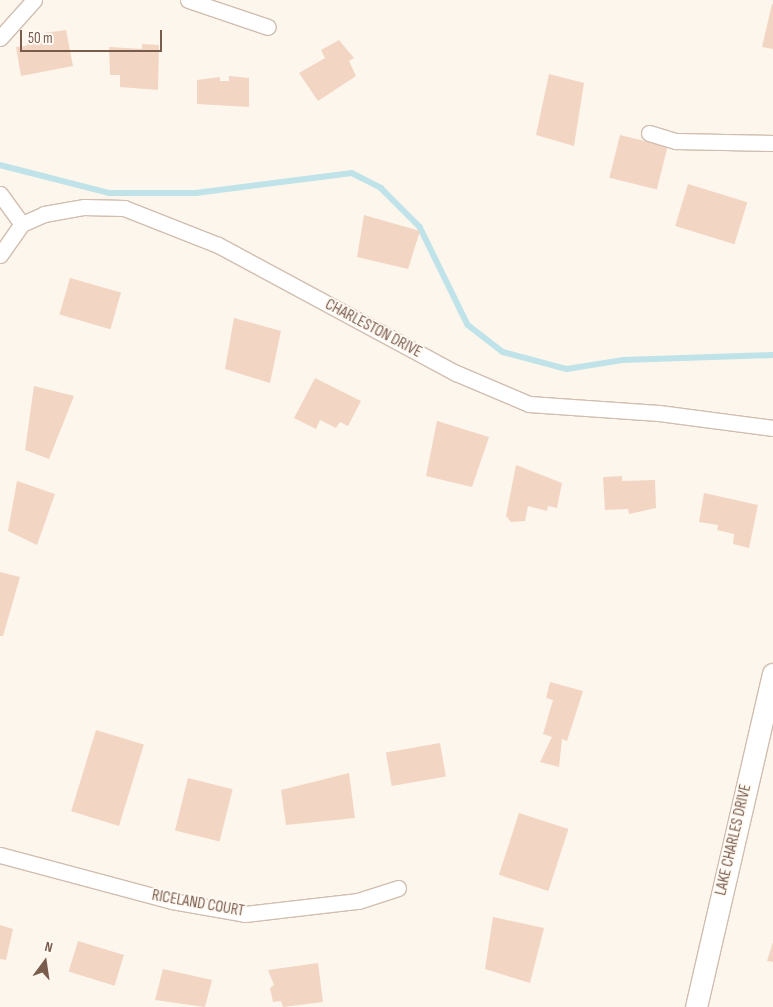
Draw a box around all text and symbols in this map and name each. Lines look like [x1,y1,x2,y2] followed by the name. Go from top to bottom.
[22,20,165,52] scale bar
[28,29,53,48] text: 50 m
[321,296,425,362] street label: CHARLESTON DRIVE
[712,783,756,897] street label: LAKE CHARLES DRIVE
[150,886,246,922] street label: RICELAND COURT
[20,937,70,987] north arrow
[43,938,54,956] text: N

